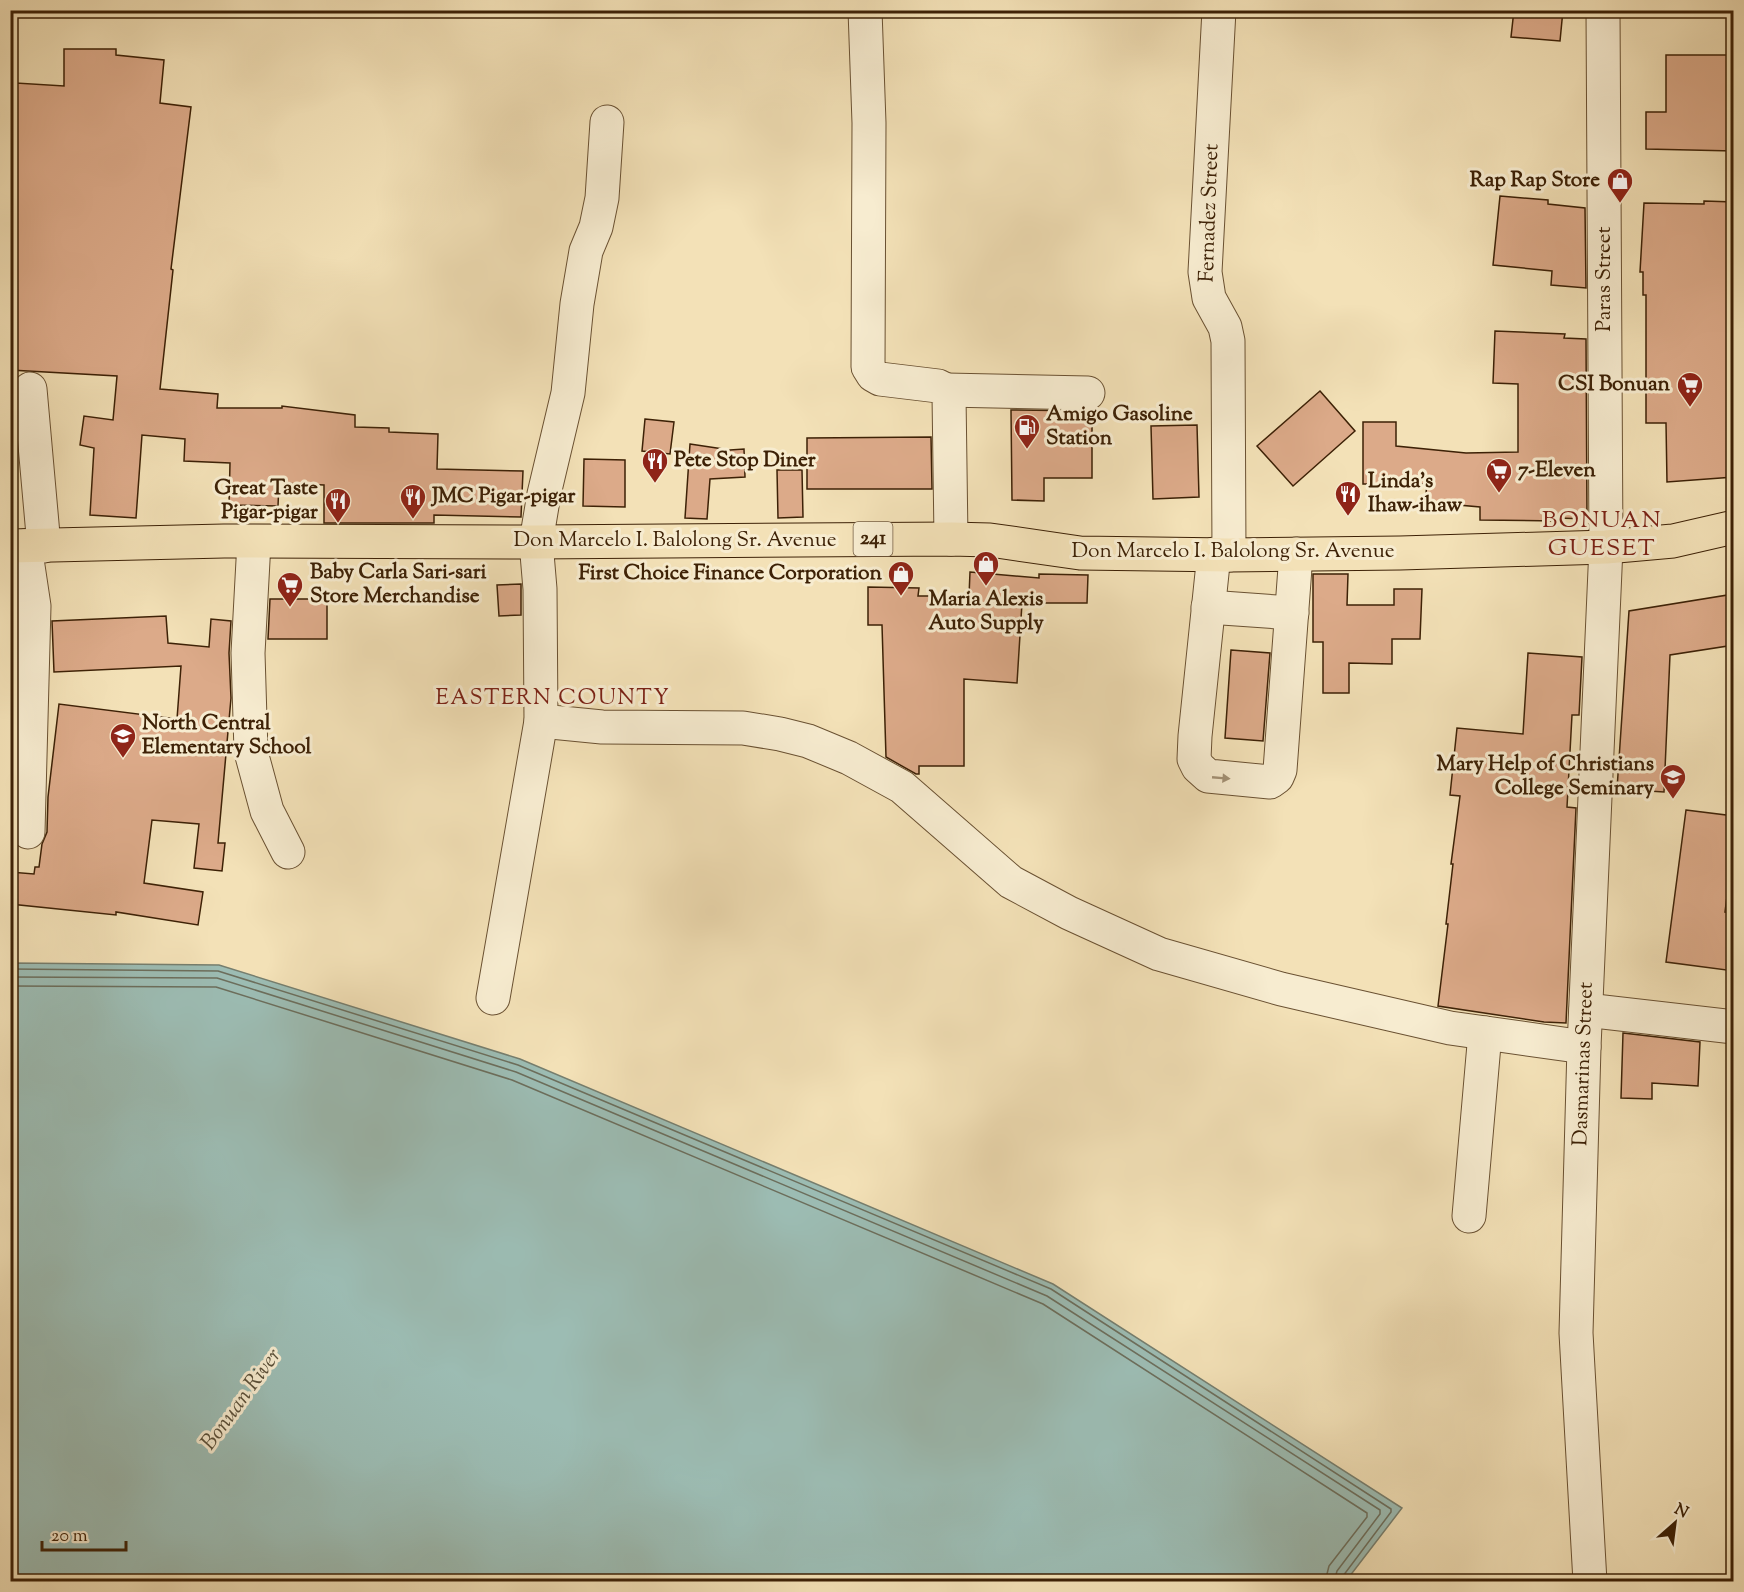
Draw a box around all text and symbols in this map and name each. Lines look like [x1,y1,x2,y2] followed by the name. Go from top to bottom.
[1193,143,1227,283] street label: Fernadez Street
[1470,166,1600,196] place label: Rap Rap Store
[1605,166,1635,204] shop icon: Rap Rap Store
[1590,226,1620,332] street label: Paras Street
[1558,370,1671,400] place label: CSI Bonuan
[1675,370,1705,408] supermarket icon: CSI Bonuan
[1046,400,1193,454] place label: Amigo Gasoline Station
[1012,412,1042,450] fuel station icon: Amigo Gasoline Station
[640,446,670,484] restaurant icon: Pete Stop Diner
[674,446,816,476] place label: Pete Stop Diner
[1484,456,1514,494] supermarket icon: 7-Eleven
[1518,456,1596,486] place label: 7-Eleven
[1368,467,1463,521] place label: Linda's Ihaw-ihaw
[214,474,318,528] place label: Great Taste Pigar-pigar
[1333,479,1363,517] restaurant icon: Linda's Ihaw-ihaw
[398,482,428,520] restaurant icon: JMC Pigar-pigar
[430,482,575,512] place label: JMC Pigar-pigar
[323,486,353,524] restaurant icon: Great Taste Pigar-pigar
[1542,504,1662,566] district label: BONUAN GUESET
[854,522,892,556] road number: 241
[513,526,837,556] street label: Don Marcelo I. Balolong Sr. Avenue
[1071,537,1395,567] street label: Don Marcelo I. Balolong Sr. Avenue
[971,549,1001,587] shop icon: Maria Alexis Auto Supply
[310,558,487,612] place label: Baby Carla Sari-sari Store Merchandise
[578,559,883,589] place label: First Choice Finance Corporation
[886,559,916,597] shop icon: First Choice Finance Corporation
[275,570,305,608] supermarket icon: Baby Carla Sari-sari Store Merchandise
[928,585,1044,639] place label: Maria Alexis Auto Supply
[436,683,670,715] district label: EASTERN COUNTY
[142,709,312,763] place label: North Central Elementary School
[108,721,138,759] school or university icon: North Central Elementary School
[1437,750,1655,804] place label: Mary Help of Christians College Seminary
[1658,762,1688,800] school or university icon: Mary Help of Christians College Seminary
[1211,773,1230,782] one-way arrow
[1566,981,1602,1147] street label: Dasmarinas Street
[194,1342,290,1458] water label: Bonuan River
[1645,1493,1705,1553] north arrow
[1670,1499,1692,1525] text: N
[42,1514,126,1552] scale bar
[51,1524,88,1550] text: 20 m

